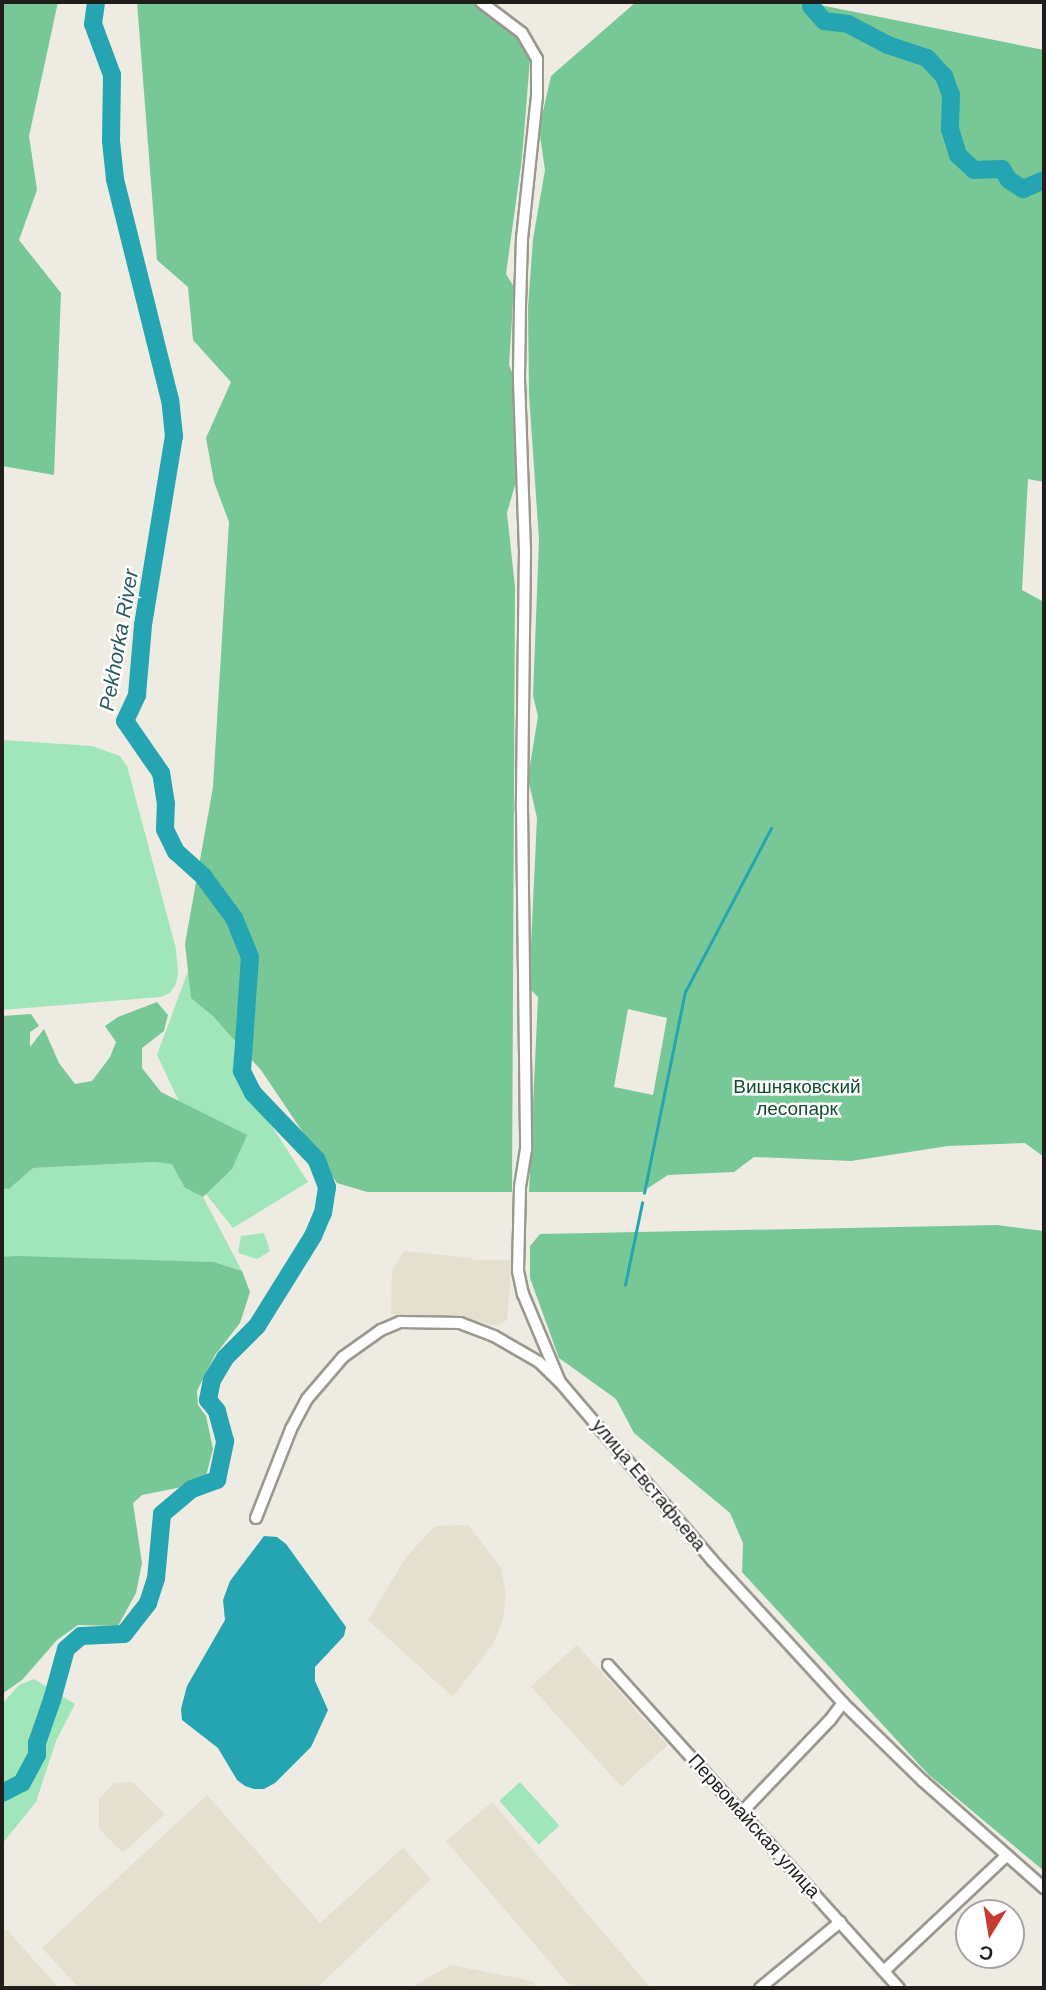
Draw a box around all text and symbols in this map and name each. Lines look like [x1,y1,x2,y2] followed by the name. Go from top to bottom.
[94,567,144,713] water label: Pekhorka River
[733,1076,861,1120] park label: Вишняковский лесопарк
[587,1414,711,1556] street label: улица Евстафьева
[683,1749,825,1903] street label: Первомайская улица
[955,1899,1025,1969] north arrow
[978,1942,995,1965] text: С

